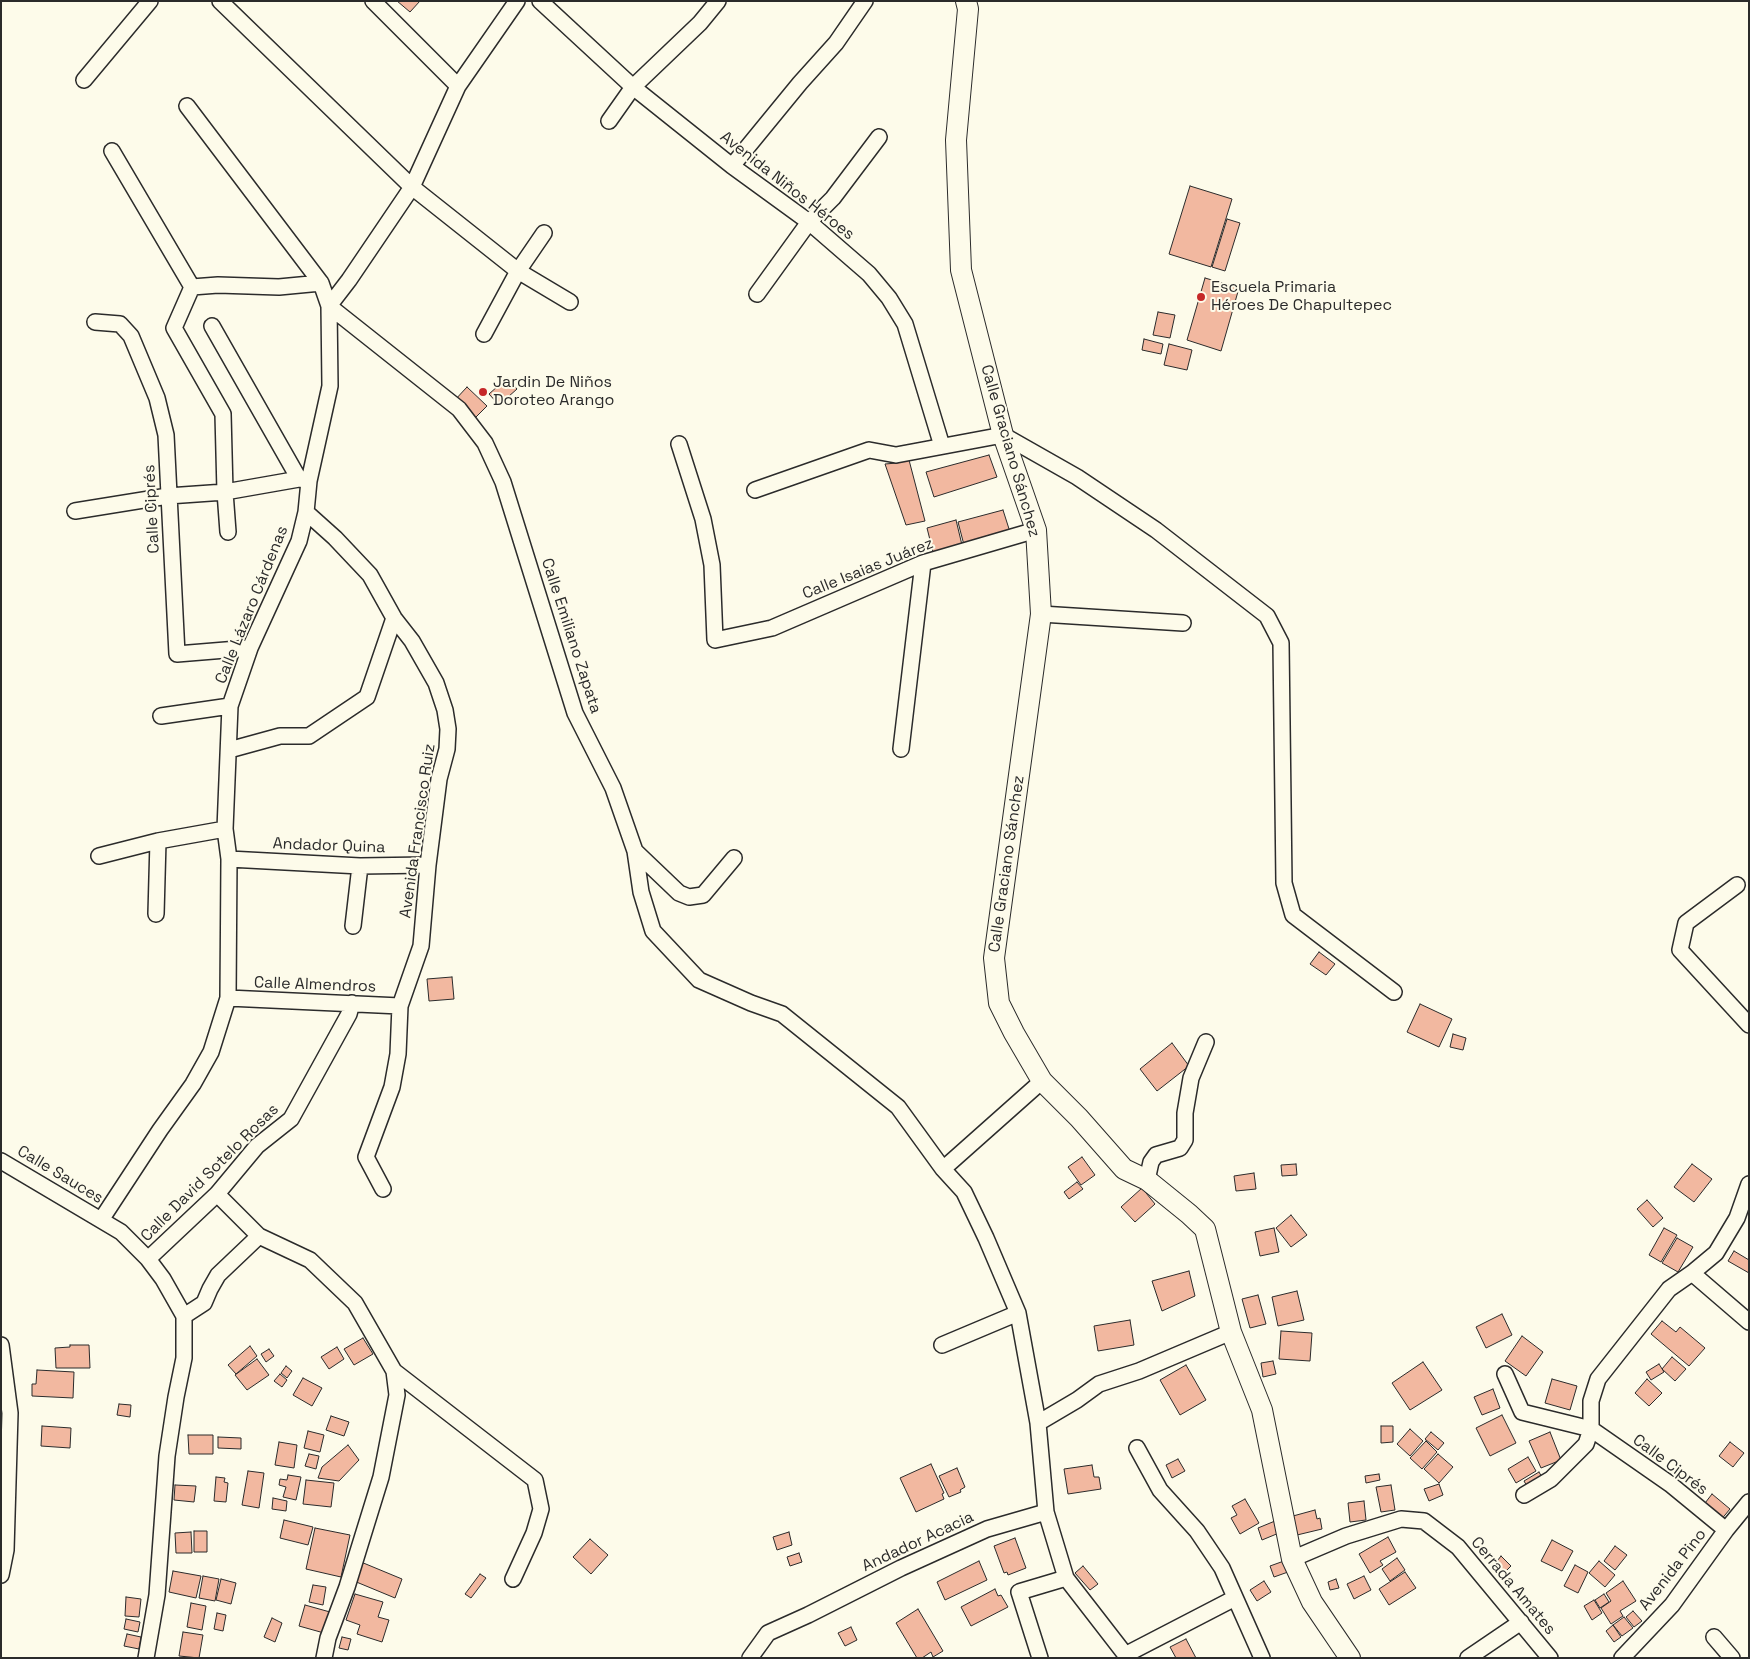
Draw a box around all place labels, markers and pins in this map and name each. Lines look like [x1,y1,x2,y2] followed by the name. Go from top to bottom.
[1211,278,1392,316] place label: Escuela Primaria Héroes De Chapultepec
[1195,291,1207,303] marker: Escuela Primaria Héroes De Chapultepec
[493,373,614,411] place label: Jardin De Niños Doroteo Arango
[477,386,489,398] marker: Jardin De Niños Doroteo Arango

